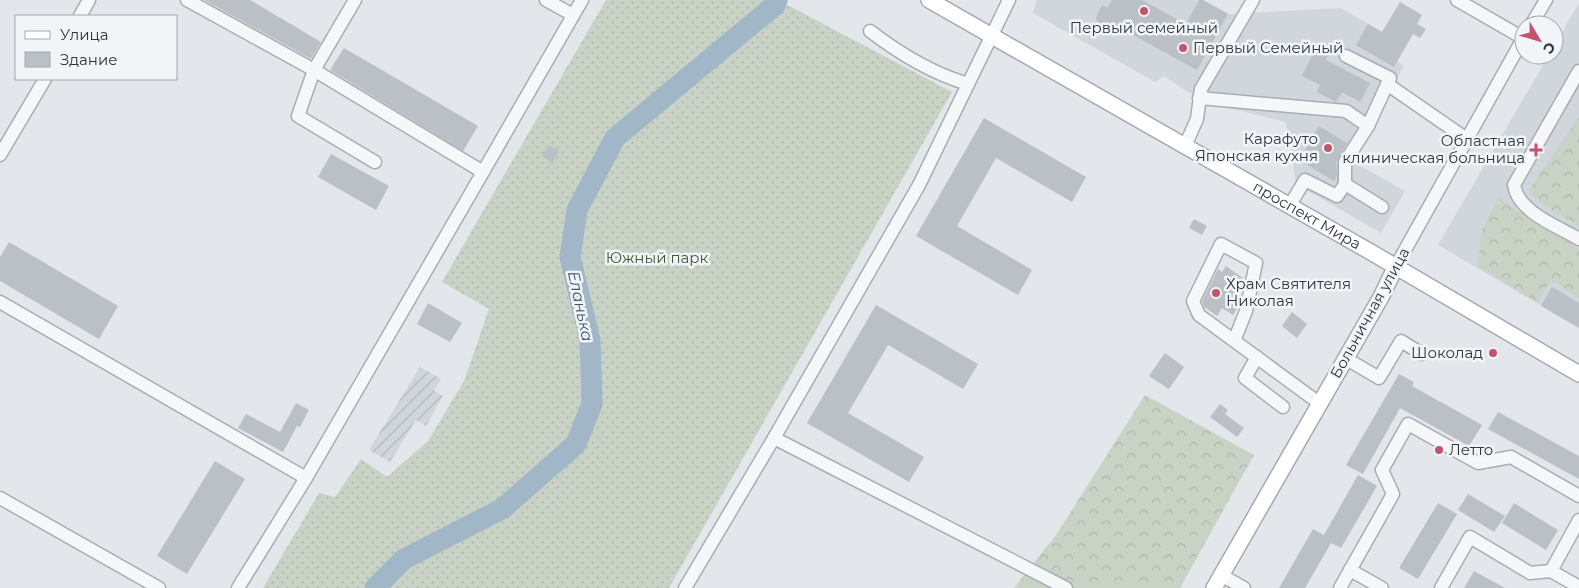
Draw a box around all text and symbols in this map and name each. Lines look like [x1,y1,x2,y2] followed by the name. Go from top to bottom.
[1138,5,1150,17] marker: Первый семейный
[15,15,178,80] legend
[1514,15,1564,65] north arrow
[1070,18,1218,37] place label: Первый семейный
[60,25,108,44] text: Улица
[1193,38,1343,57] place label: Первый Семейный
[1539,38,1559,58] text: С
[1177,42,1189,54] marker: Первый Семейный
[60,50,118,69] text: Здание
[1195,129,1318,165] place label: Карафуто Японская кухня
[1342,131,1525,167] place label: Областная клиническая больница
[1322,142,1334,154] marker: Карафуто Японская кухня
[1529,143,1543,157] marker: Областная клиническая больница
[1250,177,1364,253] street label: проспект Мира
[1326,244,1413,381] street label: Больничная улица
[606,248,709,267] park label: Южный парк
[564,269,597,343] water label: Еланька
[1226,274,1351,310] place label: Храм Святителя Николая
[1210,287,1222,299] marker: Храм Святителя Николая
[1411,343,1483,362] place label: Шоколад
[1487,347,1499,359] marker: Шоколад
[1449,440,1493,459] place label: Летто
[1433,444,1445,456] marker: Летто

